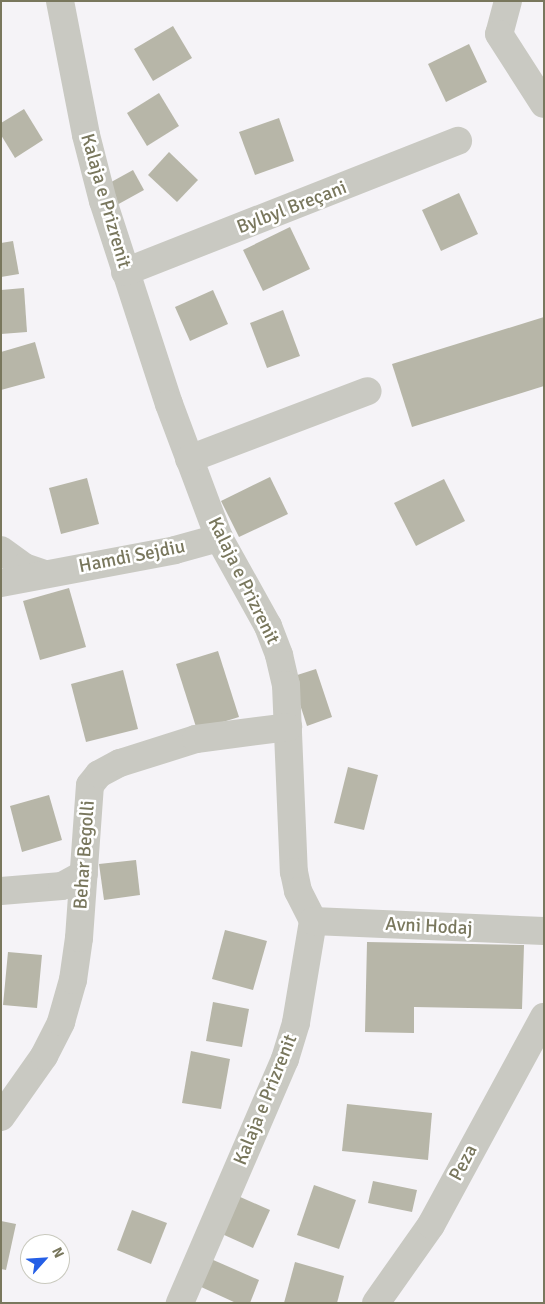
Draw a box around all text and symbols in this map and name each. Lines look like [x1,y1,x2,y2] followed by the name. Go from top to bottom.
[75,131,135,271] street label: Kalaja e Prizrenit
[234,177,350,239] street label: Bylbyl Breçani
[202,514,284,648] street label: Kalaja e Prizrenit
[77,536,187,578] street label: Hamdi Sejdiu
[70,800,100,910] street label: Behar Begolli
[385,913,473,941] street label: Avni Hodaj
[229,1031,303,1169] street label: Kalaja e Prizrenit
[445,1141,483,1185] street label: Peza
[20,1234,70,1284] north arrow
[48,1245,68,1261] text: N

